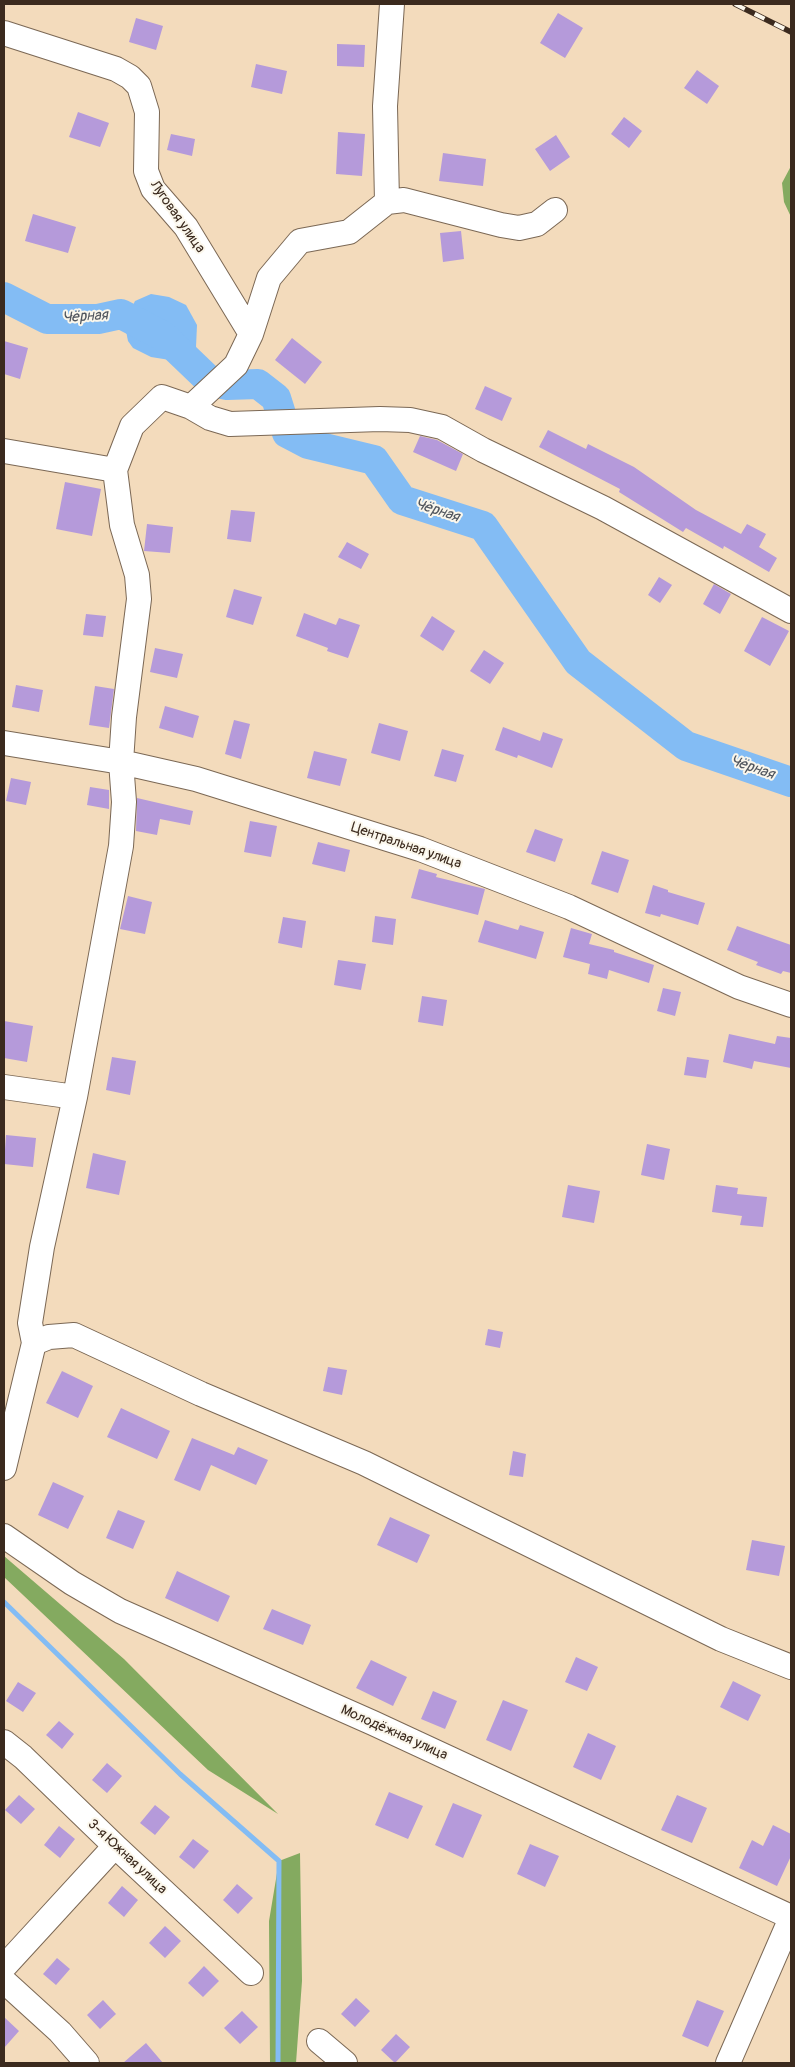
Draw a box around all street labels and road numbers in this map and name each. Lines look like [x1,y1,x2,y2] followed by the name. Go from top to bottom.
[146,178,208,256] street label: Луговая улица
[349,819,463,873] street label: Центральная улица
[338,1702,450,1764] street label: Молодёжная улица
[84,1816,170,1898] street label: 3-я Южная улица

